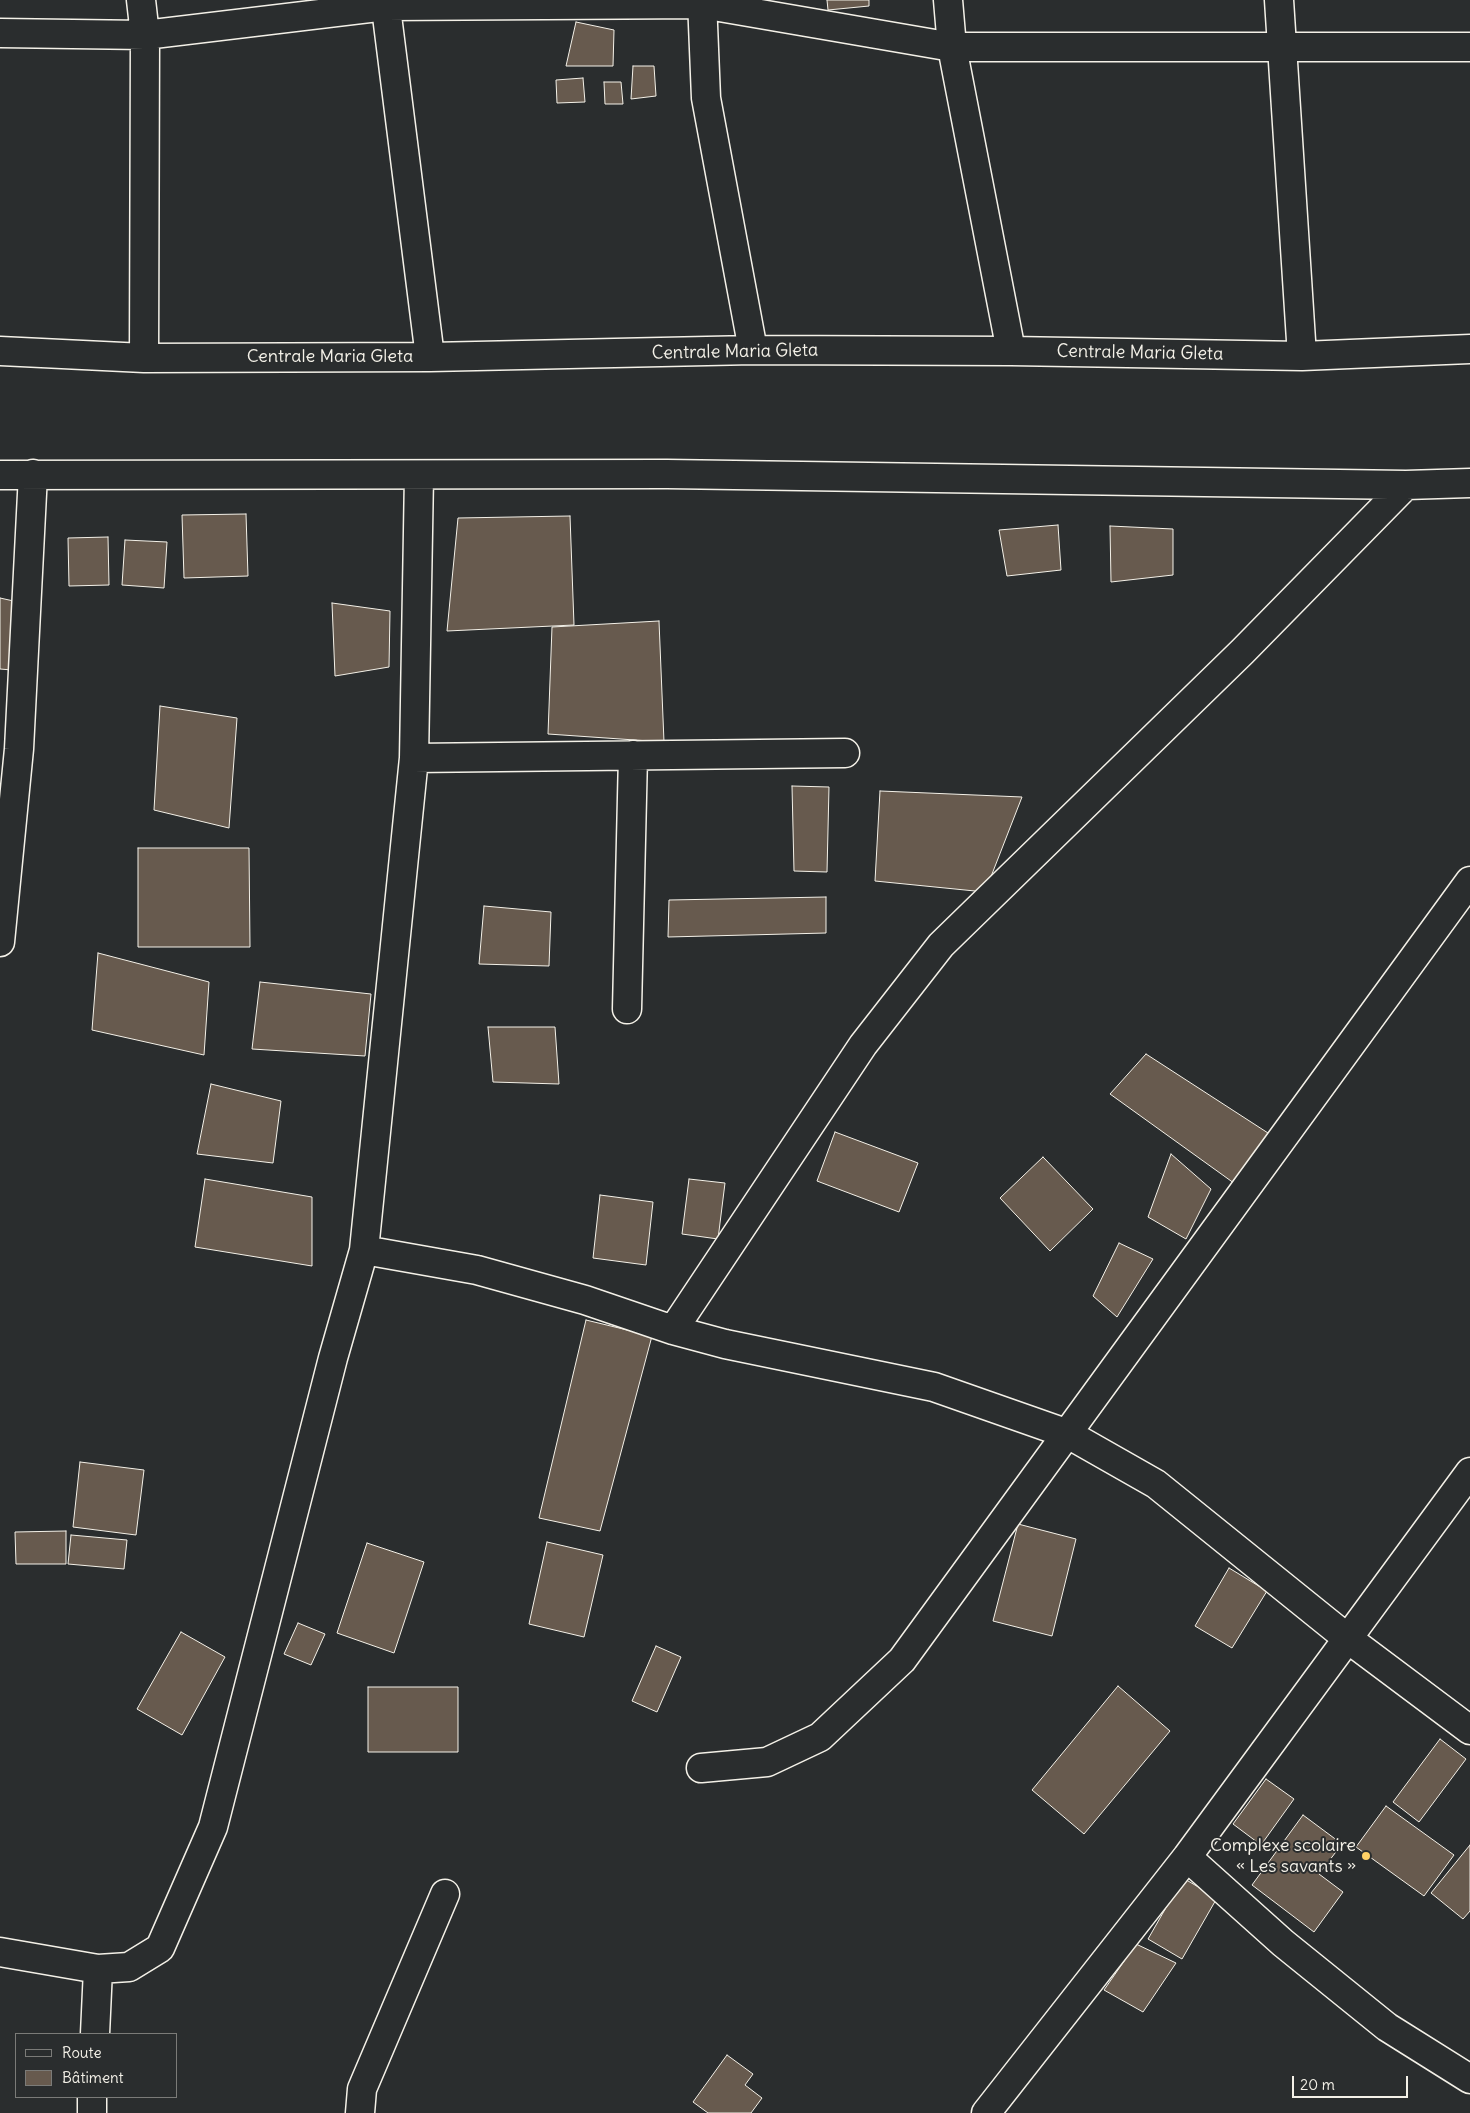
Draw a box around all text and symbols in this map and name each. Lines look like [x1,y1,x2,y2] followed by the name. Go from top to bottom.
[652,340,818,364] street label: Centrale Maria Gleta
[1057,341,1223,365] street label: Centrale Maria Gleta
[247,346,413,368] street label: Centrale Maria Gleta
[1210,1835,1356,1878] place label: Complexe scolaire « Les savants »
[1360,1850,1372,1862] marker: Complexe scolaire « Les savants »
[15,2033,178,2098] legend
[62,2043,102,2062] text: Route
[1295,2066,1411,2098] scale bar
[62,2068,124,2087] text: Bâtiment
[1300,2075,1335,2094] text: 20 m

